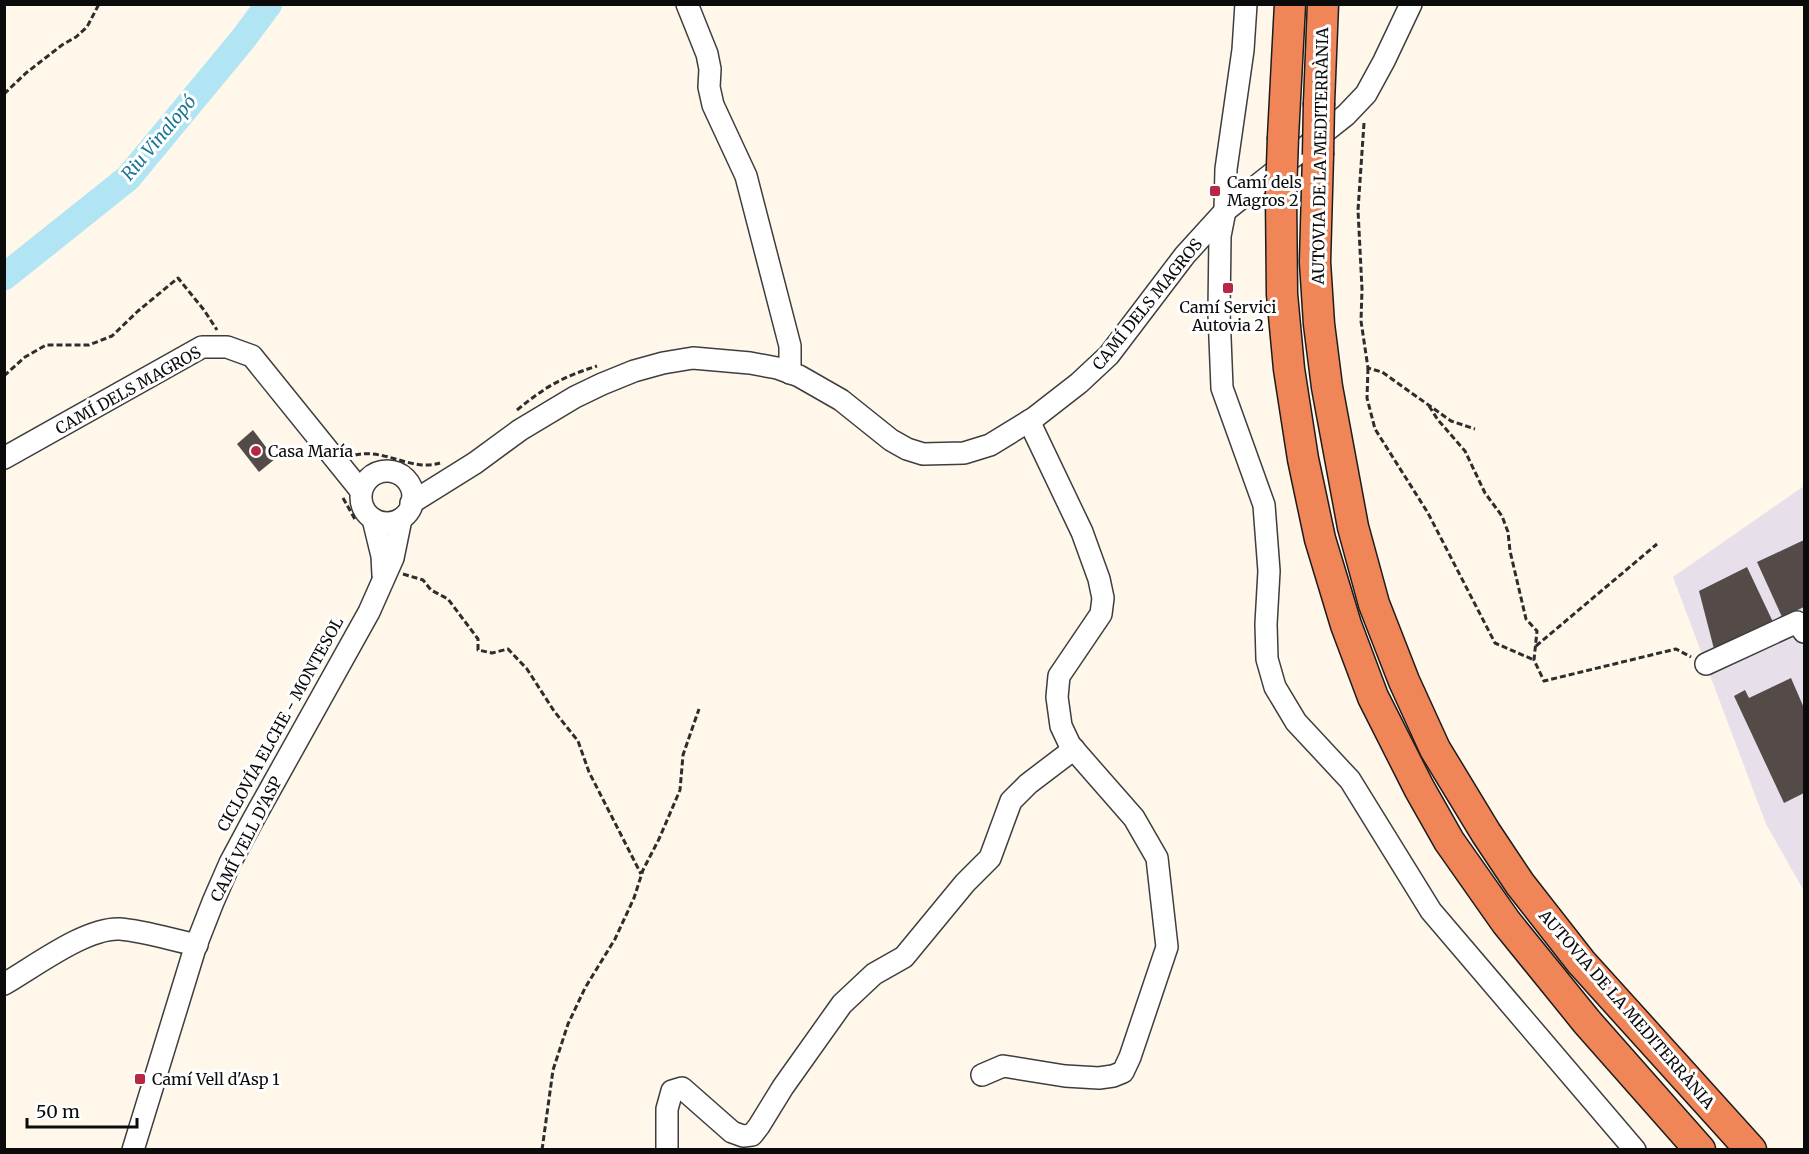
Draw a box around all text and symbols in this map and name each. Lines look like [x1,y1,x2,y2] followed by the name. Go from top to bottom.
[1308,27,1332,286] street label: AUTOVIA DE LA MEDITERRÀNIA
[116,90,201,185] water label: Riu Vinalopó
[1227,172,1302,210] place label: Camí dels Magros 2
[1208,184,1222,198] marker: Camí dels Magros 2
[1088,234,1206,374] street label: CAMÍ DELS MAGROS
[1221,281,1235,295] marker: Camí Servici Autovia 2
[1179,297,1277,335] place label: Camí Servici Autovia 2
[52,342,204,438] street label: CAMÍ DELS MAGROS
[268,441,354,461] place label: Casa María
[249,444,263,458] marker: Casa María
[213,613,347,835] street label: CICLOVÍA ELCHE - MONTESOL
[206,773,286,905] street label: CAMÍ VELL D'ASP
[1534,905,1719,1113] street label: AUTOVIA DE LA MEDITERRÀNIA
[152,1069,280,1089] place label: Camí Vell d'Asp 1
[133,1072,147,1086] marker: Camí Vell d'Asp 1
[27,1091,136,1129] scale bar
[36,1100,80,1123] text: 50 m

